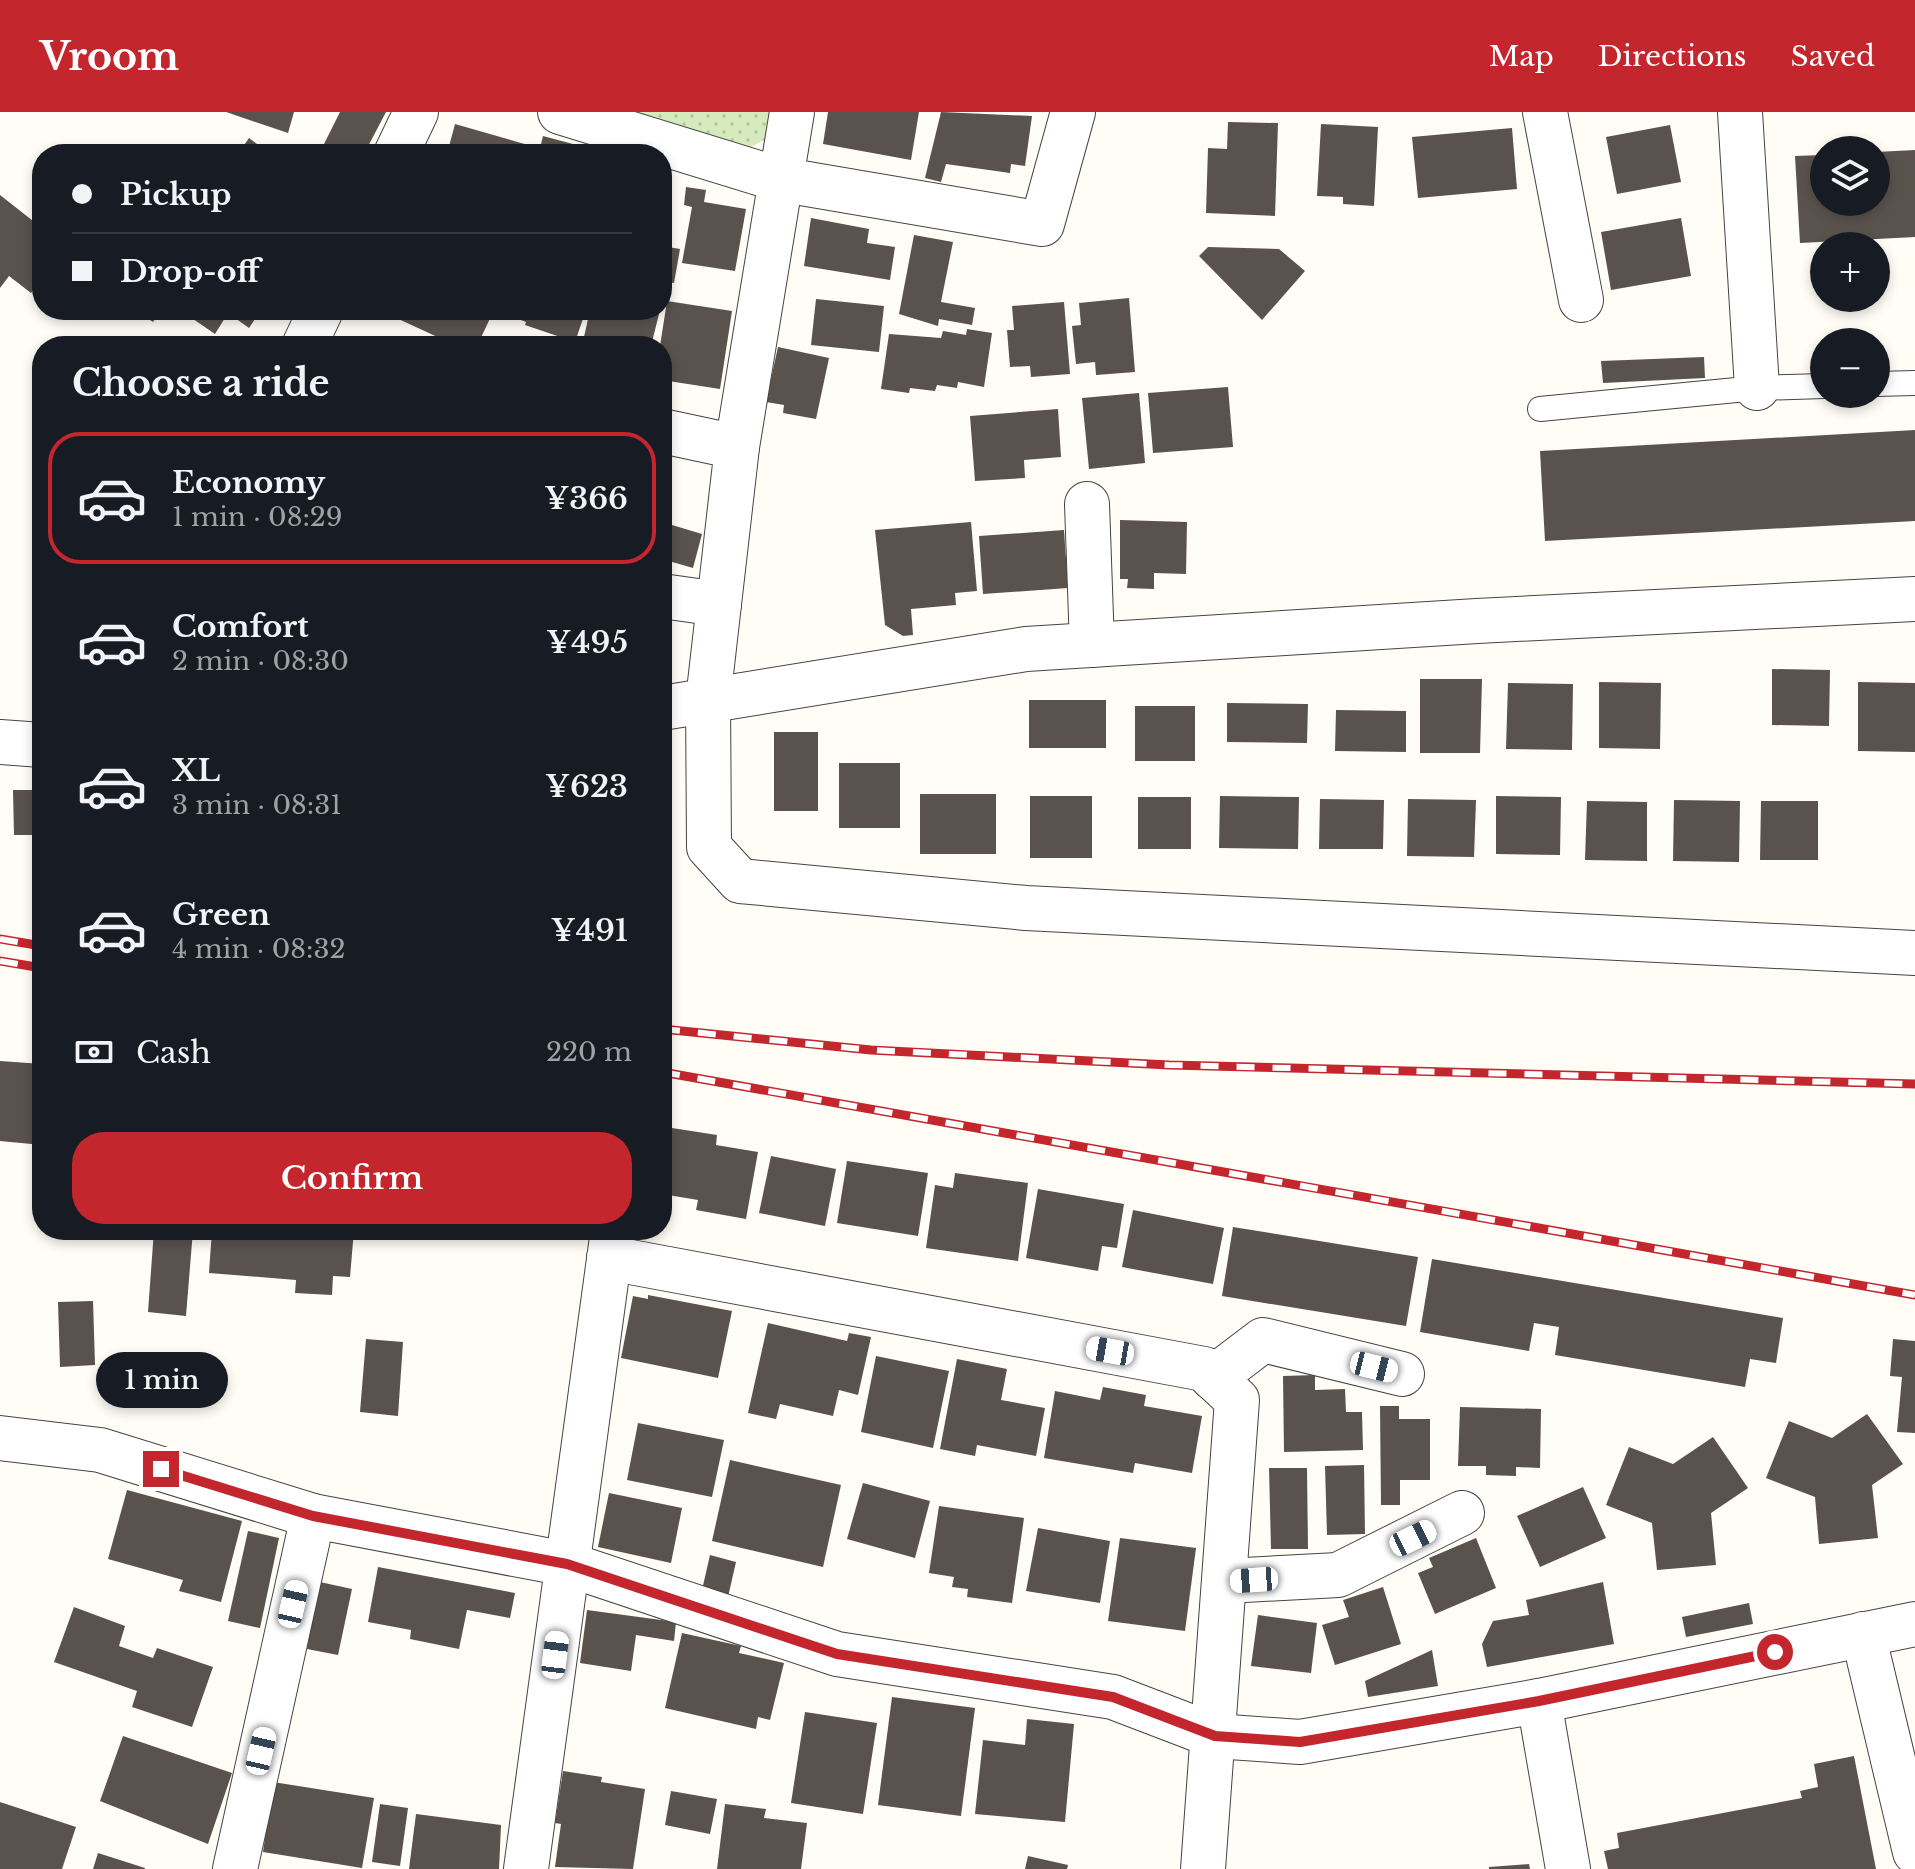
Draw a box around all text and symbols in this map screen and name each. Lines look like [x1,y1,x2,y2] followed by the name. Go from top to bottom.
[40,33,179,80] text: Vroom
[1489,39,1554,74] text: Map
[1598,39,1747,74] text: Directions
[1791,39,1875,74] text: Saved
[1810,136,1890,408] map controls
[1810,136,1890,216] button: layers
[120,176,231,213] text: Pickup
[1810,232,1890,312] button: +
[120,253,260,290] text: Drop-off
[1810,328,1890,408] button: −
[72,361,329,406] text: Choose a ride
[76,462,148,534] icon: car
[172,464,325,501] text: Economy
[544,480,628,517] text: ¥366
[172,501,343,533] text: 1 min · 08:29
[76,606,148,678] icon: car
[172,608,309,645] text: Comfort
[546,624,628,661] text: ¥495
[172,645,349,677] text: 2 min · 08:30
[76,750,148,822] icon: car
[172,752,220,789] text: XL
[545,768,628,805] text: ¥623
[172,789,342,821] text: 3 min · 08:31
[76,894,148,966] icon: car
[172,896,270,933] text: Green
[551,912,628,949] text: ¥491
[172,933,345,965] text: 4 min · 08:32
[72,1030,116,1074] icon: cash
[136,1034,211,1071] text: Cash
[546,1036,632,1068] text: 220 m
[72,1132,632,1224] button: Confirm
[1084,1335,1136,1367] car
[1348,1350,1400,1384] car
[95,1353,227,1409] callout: 1 min
[125,1364,199,1396] text: 1 min
[143,1451,179,1487] route end
[1386,1517,1440,1559] car
[1229,1566,1279,1594] car
[276,1578,310,1630] car
[540,1630,570,1680] car
[1757,1634,1793,1670] route start
[244,1725,278,1777] car

